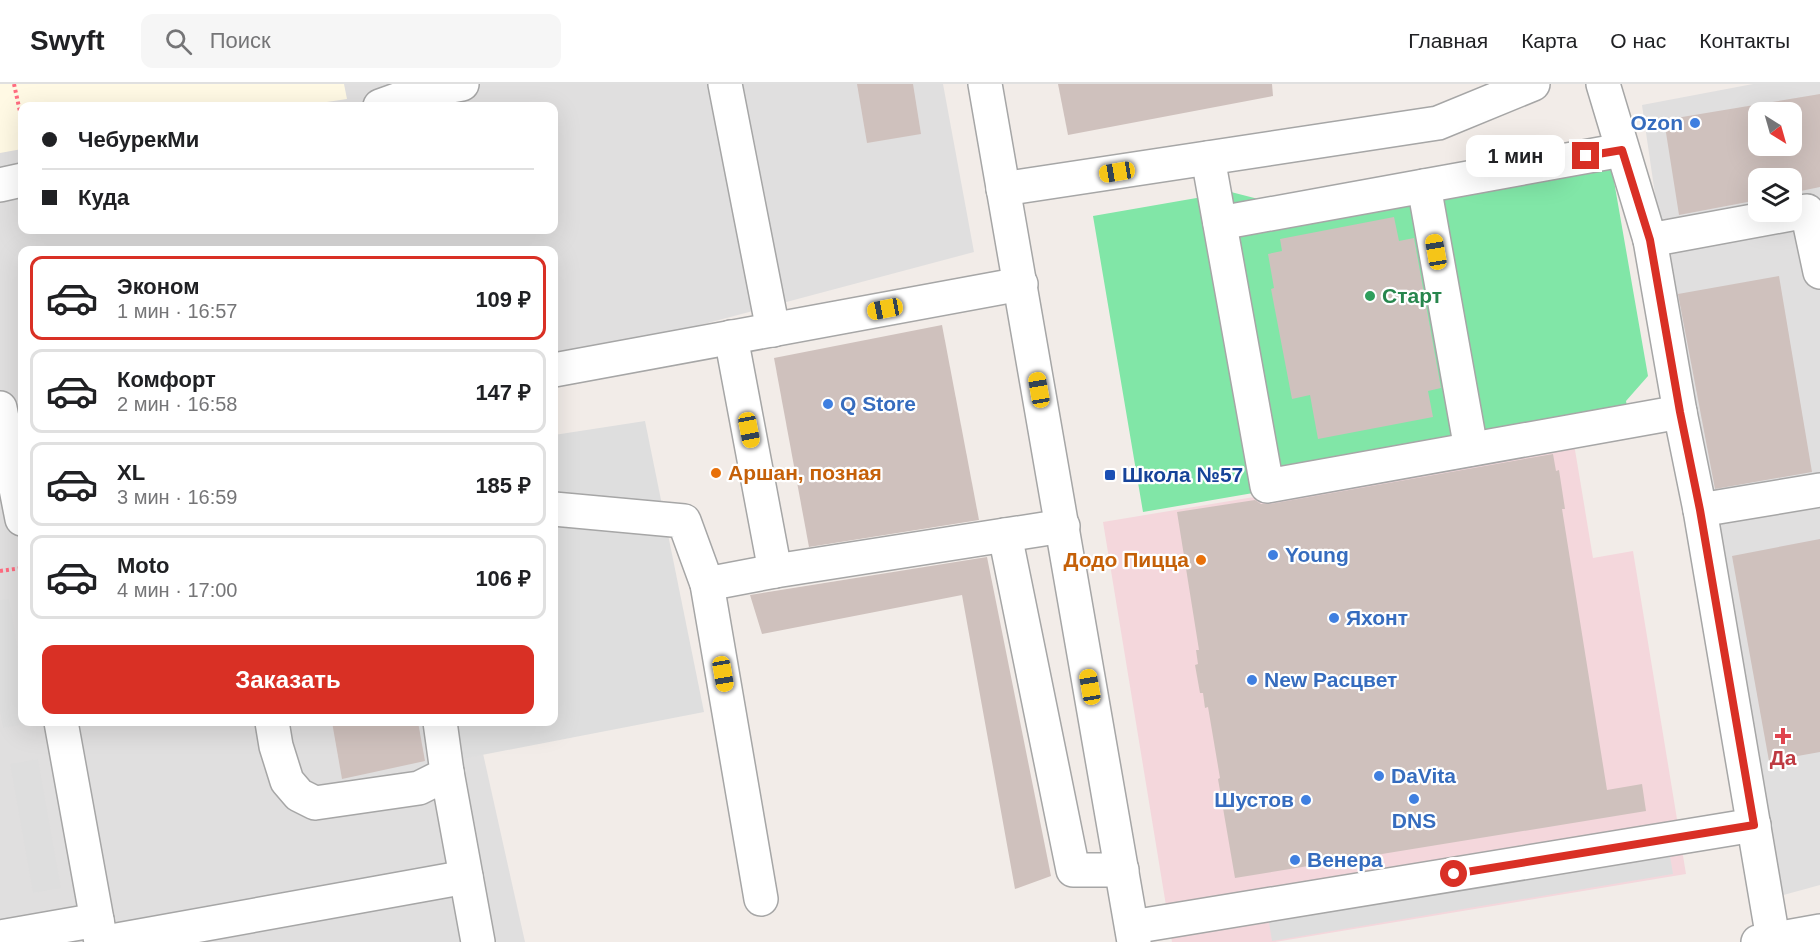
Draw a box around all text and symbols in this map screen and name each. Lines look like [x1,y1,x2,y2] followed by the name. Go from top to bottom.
[141,14,561,68] search box
[30,25,105,56] text: Swyft
[162,25,195,58] icon: search
[210,28,271,53] text: Поиск
[1408,29,1488,52] text: Главная
[1521,29,1577,52] text: Карта
[1610,29,1666,52] text: О нас
[1699,29,1790,52] text: Контакты
[1748,102,1802,156] north arrow
[1748,102,1802,222] map controls
[1631,111,1683,134] place label: Ozon
[1688,116,1702,130] marker: Ozon
[78,127,199,152] text: ЧебурекМи
[1466,135,1565,177] callout: 1 мин
[1572,142,1599,169] route end
[1488,145,1543,167] text: 1 мин
[1098,160,1136,184] car
[1748,168,1802,222] button: layers
[78,185,129,210] text: Куда
[1424,233,1448,271] car
[45,271,99,325] icon: car
[117,274,200,299] text: Эконом
[1382,284,1442,307] place label: Старт
[475,287,531,312] text: 109 ₽
[1363,289,1377,303] marker: Старт
[866,297,904,321] car
[117,300,237,322] text: 1 мин · 16:57
[45,364,99,418] icon: car
[117,367,216,392] text: Комфорт
[1027,371,1051,409] car
[475,380,531,405] text: 147 ₽
[840,392,916,415] place label: Q Store
[117,393,237,415] text: 2 мин · 16:58
[821,397,835,411] marker: Q Store
[737,411,761,449] car
[45,457,99,511] icon: car
[117,460,145,485] text: XL
[728,461,882,484] place label: Аршан, позная
[1122,463,1243,486] place label: Школа №57
[709,466,723,480] marker: Аршан, позная
[1103,468,1117,482] marker: Школа №57
[475,473,531,498] text: 185 ₽
[117,486,237,508] text: 3 мин · 16:59
[1285,543,1349,566] place label: Young
[1063,548,1189,571] place label: Додо Пицца
[1266,548,1280,562] marker: Young
[45,550,99,604] icon: car
[117,553,170,578] text: Moto
[1194,553,1208,567] marker: Додо Пицца
[475,566,531,591] text: 106 ₽
[117,579,237,601] text: 4 мин · 17:00
[1346,606,1408,629] place label: Яхонт
[1327,611,1341,625] marker: Яхонт
[42,645,534,714] button: Заказать
[711,655,735,693] car
[1078,668,1102,706] car
[1264,668,1397,691] place label: New Расцвет
[1245,673,1259,687] marker: New Расцвет
[1776,729,1790,743] marker: Да
[1770,746,1797,769] place label: Да
[1391,764,1456,787] place label: DaVita
[1372,769,1386,783] marker: DaVita
[1214,788,1294,811] place label: Шустов
[1407,792,1421,806] marker: DNS
[1299,793,1313,807] marker: Шустов
[1392,809,1436,832] place label: DNS
[1307,848,1383,871] place label: Венера
[1288,853,1302,867] marker: Венера
[1440,860,1467,887] route start

